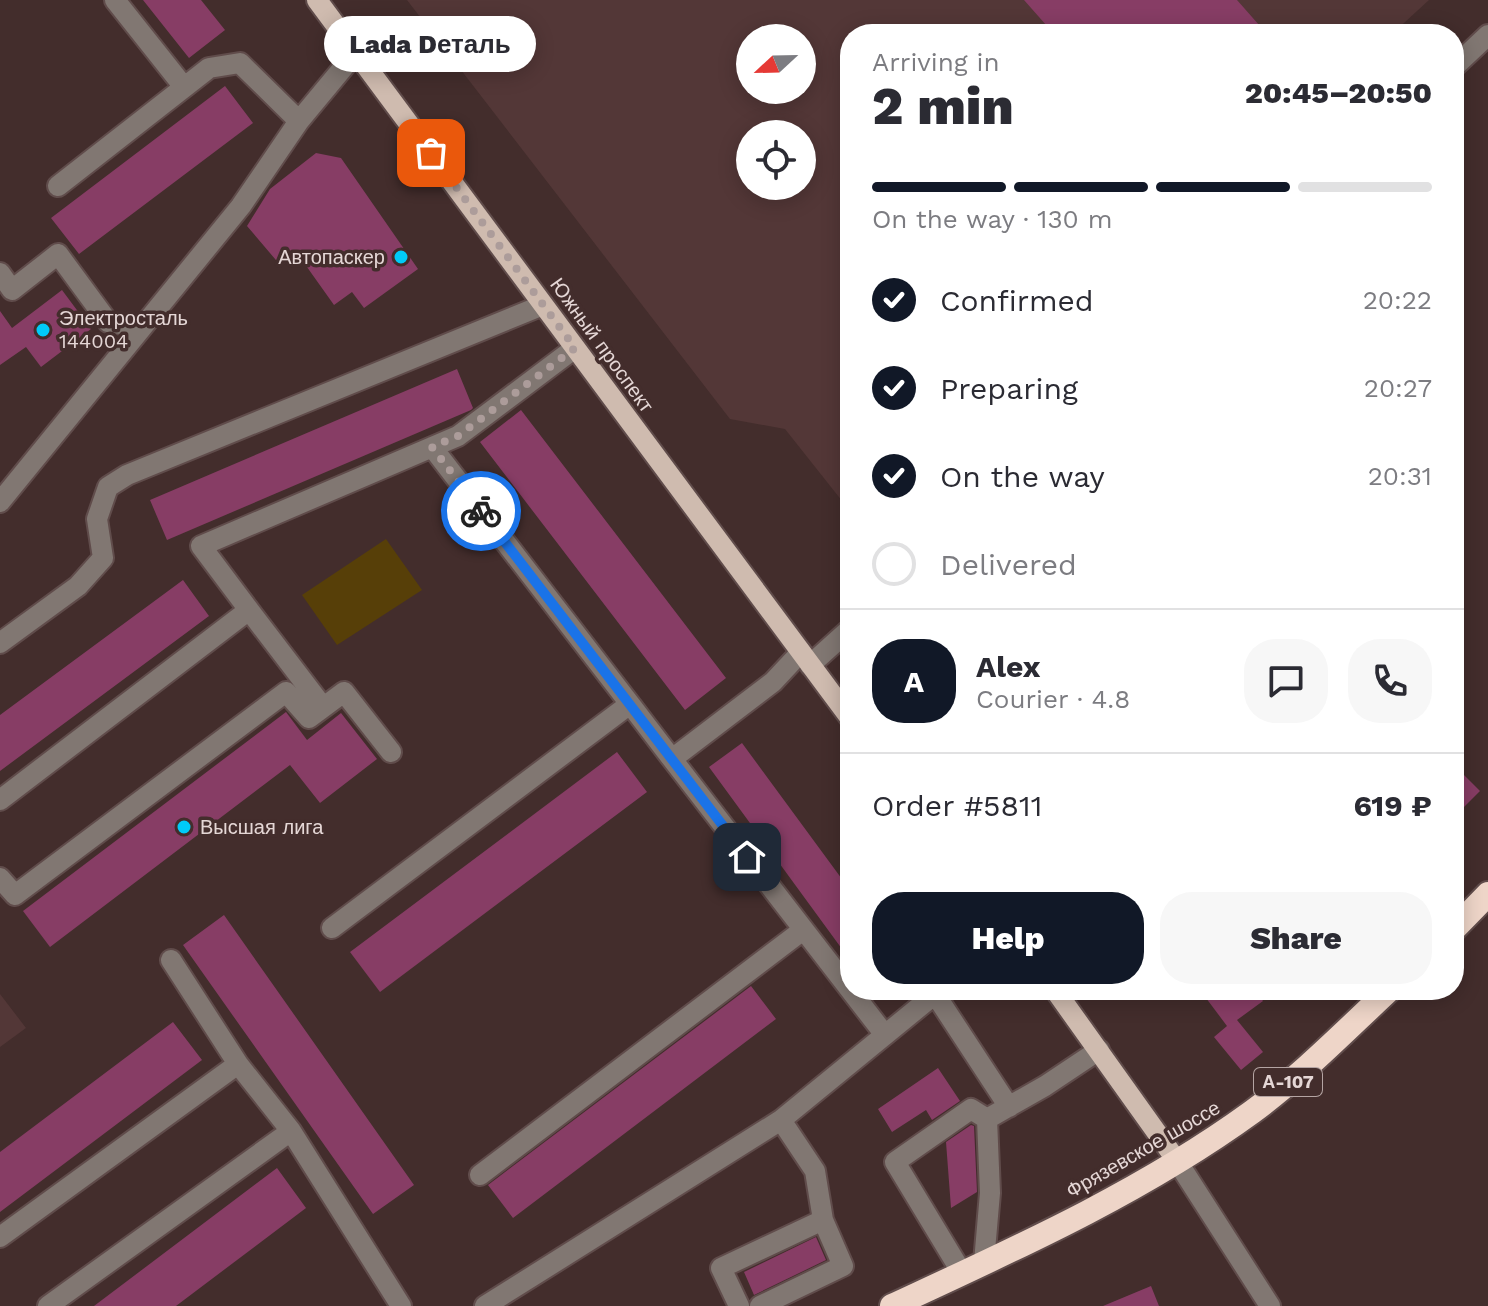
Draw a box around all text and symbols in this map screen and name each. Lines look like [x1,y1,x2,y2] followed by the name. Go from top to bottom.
[325,17,537,73] callout: Lada Dеталь
[736,24,816,104] north arrow
[736,24,816,200] map controls
[349,29,511,59] text: Lada Dеталь
[872,47,1000,77] text: Arriving in
[1245,75,1432,110] text: 20:45–20:50
[872,76,1014,137] text: 2 min
[397,119,465,187] pin
[736,120,816,200] button: locate
[409,131,453,175] icon: bag
[872,204,1112,234] text: On the way · 130 m
[278,245,385,269] place label: Автопаскер
[392,248,410,266] marker: Автопаскер
[545,273,659,417] street label: Южный проспект
[872,278,916,322] icon: check
[940,283,1094,318] text: Confirmed
[1363,285,1432,315] text: 20:22
[59,306,188,353] place label: Электросталь 144004
[34,321,52,339] marker: Электросталь 144004
[872,366,916,410] icon: check
[940,371,1078,406] text: Preparing
[1364,373,1432,403] text: 20:27
[872,454,916,498] icon: check
[940,459,1105,494] text: On the way
[1368,461,1432,491] text: 20:31
[441,471,521,551] courier
[459,489,503,533] icon: bike
[940,547,1077,582] text: Delivered
[1244,639,1328,723] button: chat
[1348,639,1432,723] button: phone
[976,649,1040,684] text: Alex
[904,664,924,699] text: A
[976,684,1130,714] text: Courier · 4.8
[872,788,1042,823] text: Order #5811
[1353,788,1432,823] text: 619 ₽
[200,815,324,839] place label: Высшая лига
[175,818,193,836] marker: Высшая лига
[713,823,781,891] pin
[725,835,769,879] icon: home
[872,892,1144,984] button: Help
[1160,892,1432,984] button: Share
[1254,1068,1322,1096] road number: А-107
[1062,1095,1224,1203] street label: Фрязевское шоссе

